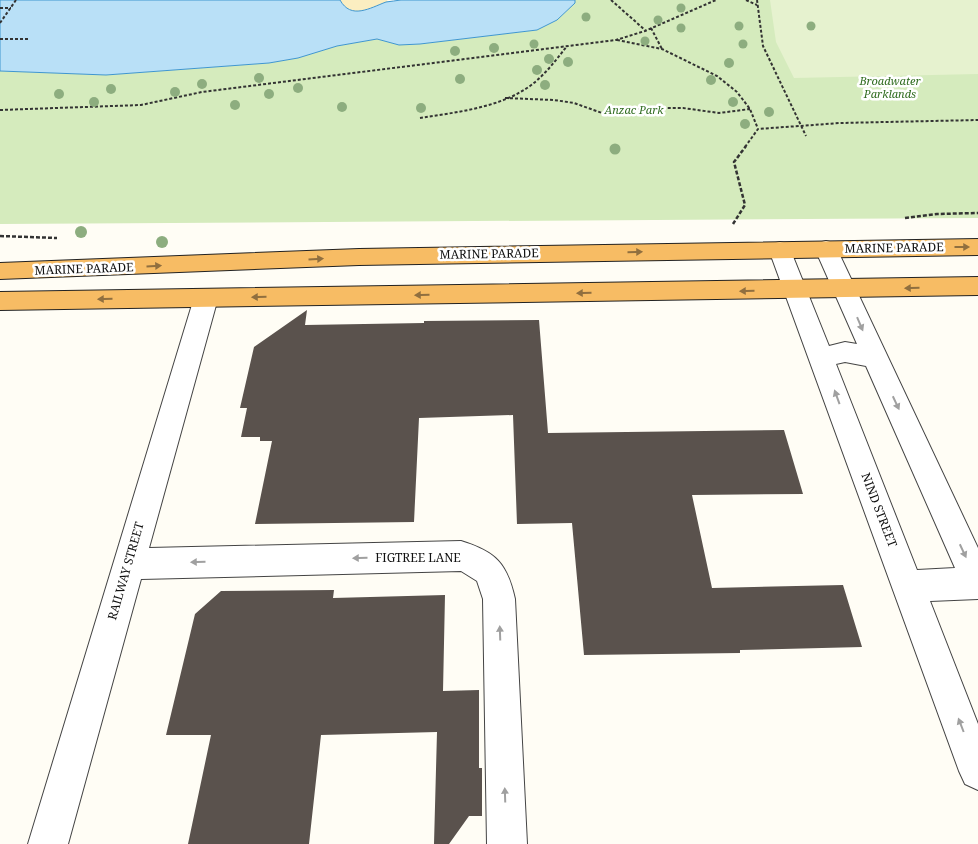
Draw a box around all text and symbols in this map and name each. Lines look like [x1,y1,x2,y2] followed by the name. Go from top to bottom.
[858,73,921,101] park label: Broadwater Parklands
[603,102,664,117] park label: Anzac Park
[844,238,944,257] street label: MARINE PARADE
[954,243,970,251] one-way arrow
[439,244,539,263] street label: MARINE PARADE
[627,248,643,256] one-way arrow
[308,254,324,262] one-way arrow
[34,258,134,279] street label: MARINE PARADE
[146,261,162,269] one-way arrow
[904,284,920,292] one-way arrow
[739,287,755,295] one-way arrow
[576,289,592,297] one-way arrow
[414,291,430,299] one-way arrow
[251,293,267,301] one-way arrow
[97,295,113,303] one-way arrow
[857,317,865,331] one-way arrow
[833,389,841,404] one-way arrow
[892,396,900,410] one-way arrow
[857,470,902,550] street label: NIND STREET
[103,519,148,622] street label: RAILWAY STREET
[959,543,968,558] one-way arrow
[375,549,461,566] street label: FIGTREE LANE
[352,555,368,563] one-way arrow
[190,558,206,566] one-way arrow
[496,625,504,641] one-way arrow
[957,717,965,732] one-way arrow
[501,787,509,803] one-way arrow

